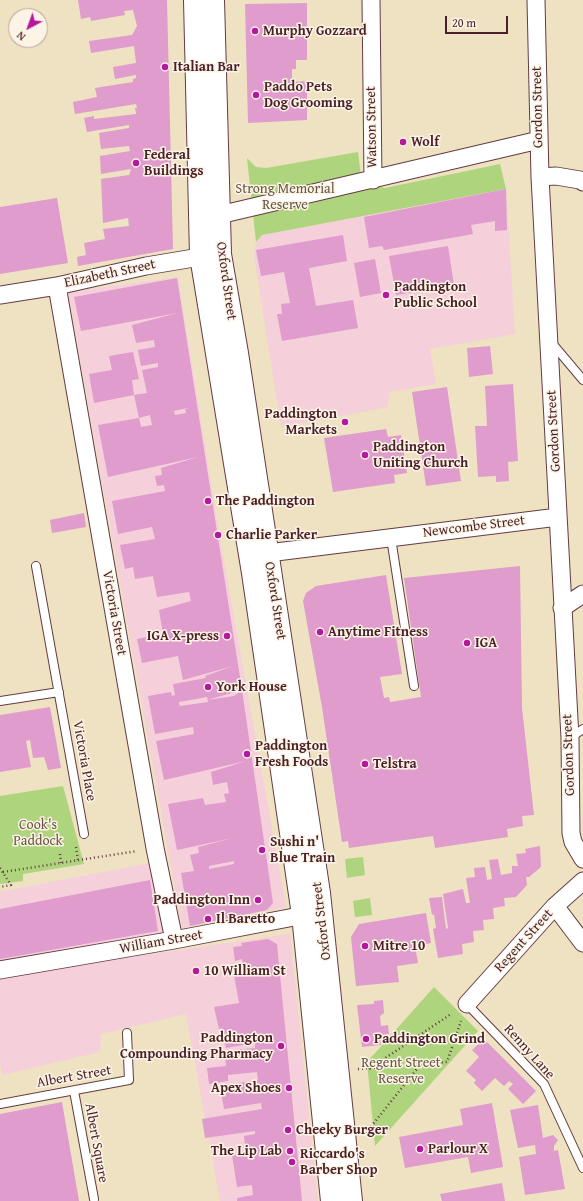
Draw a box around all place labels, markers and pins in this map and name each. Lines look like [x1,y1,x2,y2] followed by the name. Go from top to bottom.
[263,23,367,39] place label: Murphy Gozzard
[250,26,260,36] marker: Murphy Gozzard
[173,59,240,75] place label: Italian Bar
[160,62,170,72] marker: Italian Bar
[264,79,353,112] place label: Paddo Pets Dog Grooming
[251,90,261,100] marker: Paddo Pets Dog Grooming
[411,134,439,150] place label: Wolf
[398,137,408,147] marker: Wolf
[144,147,203,180] place label: Federal Buildings
[131,158,141,168] marker: Federal Buildings
[394,279,477,312] place label: Paddington Public School
[381,290,391,300] marker: Paddington Public School
[265,406,337,438] place label: Paddington Markets
[340,417,350,427] marker: Paddington Markets
[373,439,468,472] place label: Paddington Uniting Church
[360,450,370,460] marker: Paddington Uniting Church
[216,493,315,509] place label: The Paddington
[203,496,213,506] marker: The Paddington
[226,527,317,543] place label: Charlie Parker
[213,530,223,540] marker: Charlie Parker
[328,624,428,640] place label: Anytime Fitness
[315,627,325,637] marker: Anytime Fitness
[147,628,219,644] place label: IGA X-press
[222,631,232,641] marker: IGA X-press
[475,635,497,651] place label: IGA
[462,638,472,648] marker: IGA
[216,679,287,695] place label: York House
[203,682,213,692] marker: York House
[255,738,328,770] place label: Paddington Fresh Foods
[242,749,252,759] marker: Paddington Fresh Foods
[373,756,417,772] place label: Telstra
[360,759,370,769] marker: Telstra
[270,834,335,866] place label: Sushi n' Blue Train
[257,845,267,855] marker: Sushi n' Blue Train
[153,892,250,908] place label: Paddington Inn
[253,895,263,905] marker: Paddington Inn
[216,911,275,927] place label: Il Baretto
[203,914,213,924] marker: Il Baretto
[373,938,425,954] place label: Mitre 10
[360,941,370,951] marker: Mitre 10
[204,963,286,979] place label: 10 William St
[191,966,201,976] marker: 10 William St
[120,1030,273,1062] place label: Paddington Compounding Pharmacy
[374,1031,485,1047] place label: Paddington Grind
[361,1034,371,1044] marker: Paddington Grind
[276,1041,286,1051] marker: Paddington Compounding Pharmacy
[211,1080,281,1096] place label: Apex Shoes
[284,1083,294,1093] marker: Apex Shoes
[296,1122,388,1138] place label: Cheeky Burger
[283,1125,293,1135] marker: Cheeky Burger
[428,1141,488,1157] place label: Parlour X
[211,1143,282,1159] place label: The Lip Lab
[415,1144,425,1154] marker: Parlour X
[285,1146,295,1156] marker: The Lip Lab
[300,1146,377,1178] place label: Riccardo's Barber Shop
[287,1157,297,1167] marker: Riccardo's Barber Shop

